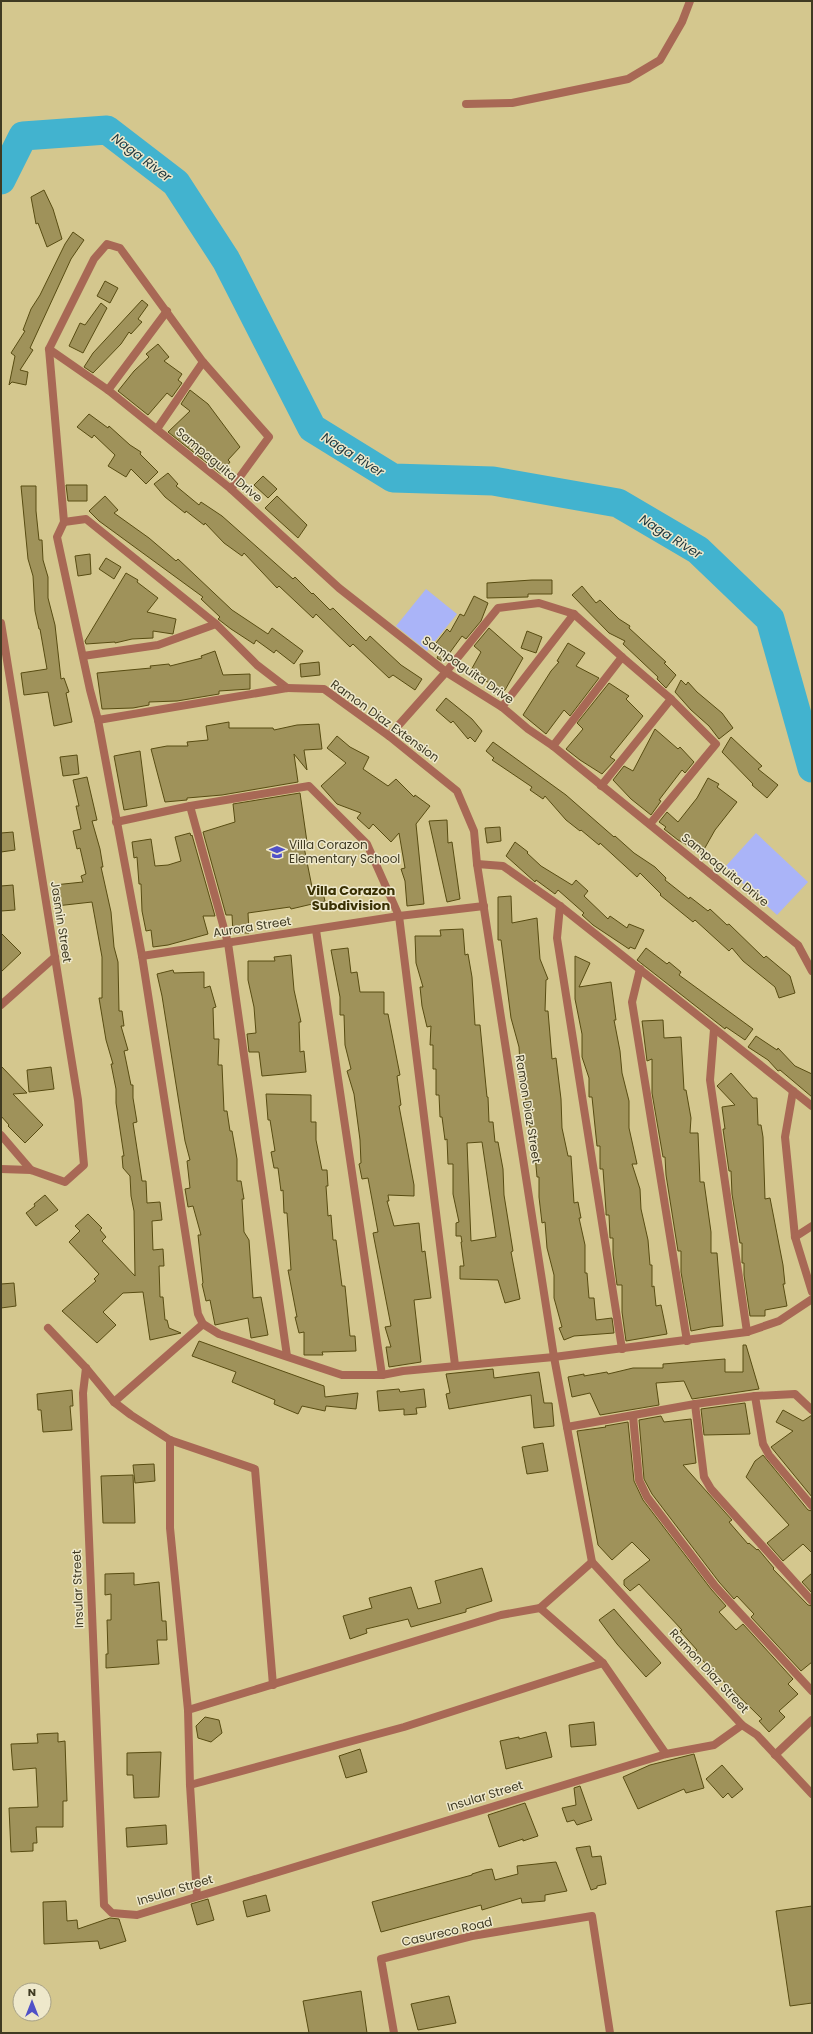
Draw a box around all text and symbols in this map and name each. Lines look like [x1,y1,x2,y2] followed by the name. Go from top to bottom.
[108,129,177,187] water label: Naga River
[172,423,266,506] street label: Sampaguita Drive
[318,428,389,482] water label: Naga River
[636,510,707,564] water label: Naga River
[419,632,518,708] street label: Sampaguita Drive
[328,675,443,766] street label: Ramon Diaz Extension
[678,829,773,910] street label: Sampaguita Drive
[289,836,400,867] place label: Villa Corazon Elementary School
[268,843,286,861] school or university icon: Villa Corazon Elementary School
[47,880,76,964] street label: Jasmin Street
[307,881,396,915] district label: Villa Corazon Subdivision
[212,912,292,941] street label: Aurora Street
[512,1053,545,1164] street label: Ramon Diaz Street
[68,1550,87,1629] street label: Insular Street
[666,1625,753,1717] street label: Ramon Diaz Street
[445,1776,525,1815] street label: Insular Street
[135,1870,215,1909] street label: Insular Street
[400,1913,494,1950] street label: Casureco Road
[12,1982,52,2022] north arrow
[28,1984,36,2000] text: N

